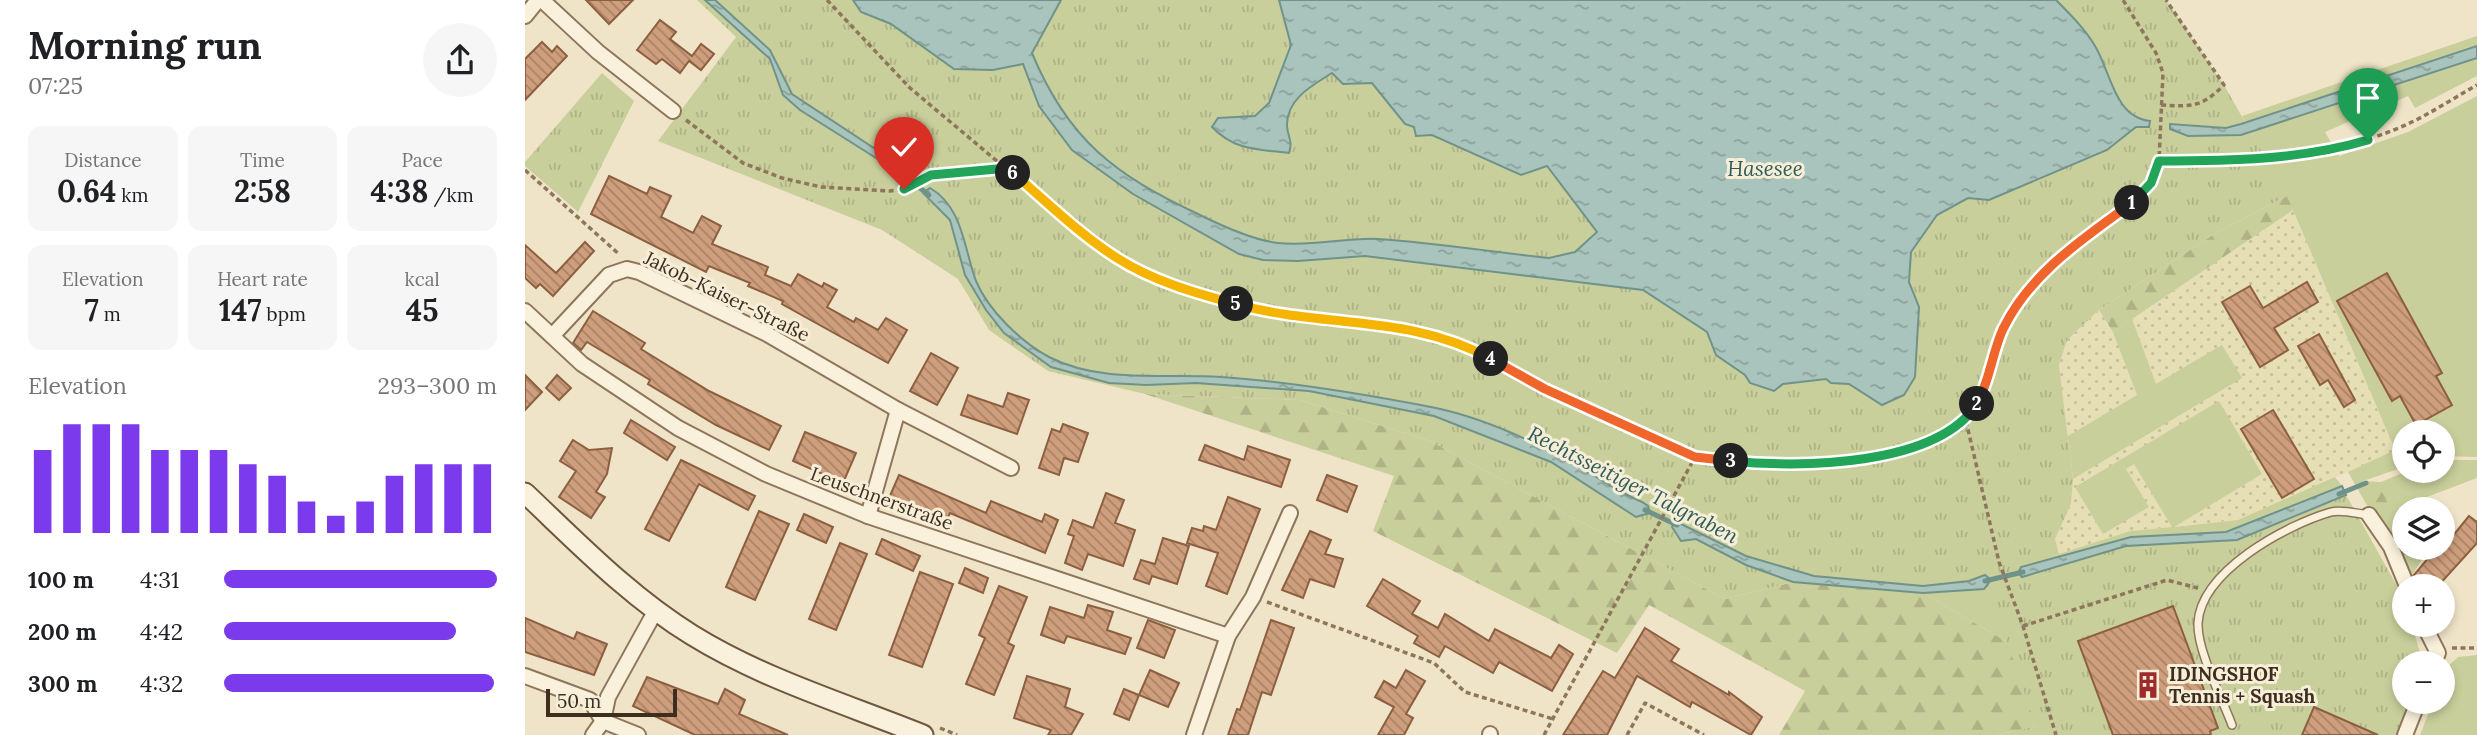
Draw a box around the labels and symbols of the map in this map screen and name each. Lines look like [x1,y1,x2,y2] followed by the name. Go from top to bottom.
[2338,68,2398,140] pin
[874,117,934,189] pin
[1727,155,1803,182] water label: Hasesee
[995,156,1030,190] pin: 6
[2115,186,2149,220] pin: 1
[639,245,814,347] street label: Jakob-Kaiser-Straße
[1219,286,1253,322] pin: 5
[1473,342,1509,376] pin: 4
[1959,386,1995,422] pin: 2
[1523,420,1743,549] water label: Rechtsseitiger Talgraben
[1713,444,1749,478] pin: 3
[807,461,957,535] street label: Leuschnerstraße
[2169,662,2316,708] place label: IDINGSHOF Tennis + Squash
[2133,670,2163,700] building icon: IDINGSHOF Tennis + Squash
[546,686,677,718] scale bar

